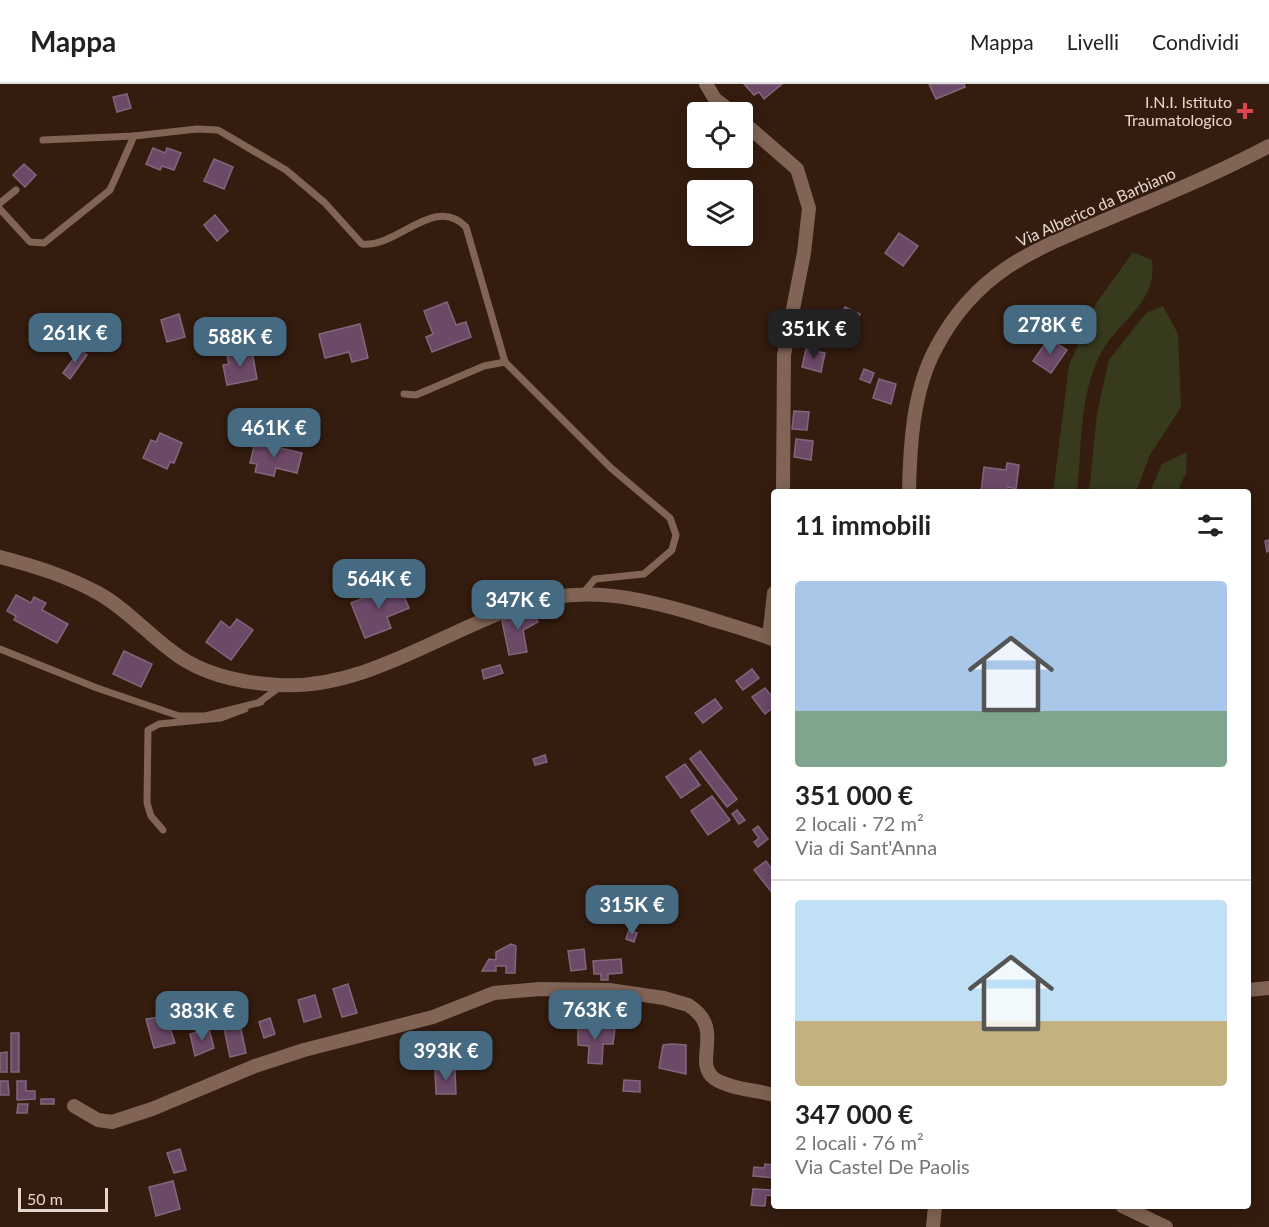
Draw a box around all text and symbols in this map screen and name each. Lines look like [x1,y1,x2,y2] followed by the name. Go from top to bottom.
[30,24,116,58] text: Mappa
[970,29,1034,54] text: Mappa
[1067,29,1119,54] text: Livelli
[1152,29,1239,54] text: Condividi
[1124,92,1232,129] place label: I.N.I. Istituto Traumatologico
[687,102,753,246] map controls
[687,102,753,168] button: locate
[1236,102,1254,120] marker: I.N.I. Istituto Traumatologico
[1013,163,1178,250] street label: Via Alberico da Barbiano
[687,180,753,246] button: layers
[1001,305,1099,356] pin: 278K €
[765,309,863,360] pin: 351K €
[1018,312,1082,336] text: 278K €
[26,313,124,364] pin: 261K €
[782,316,846,340] text: 351K €
[191,317,289,368] pin: 588K €
[43,320,107,344] text: 261K €
[208,324,272,348] text: 588K €
[225,408,323,459] pin: 461K €
[242,415,306,439] text: 461K €
[795,509,931,541] text: 11 immobili
[1194,509,1227,542] icon: filters
[330,559,428,610] pin: 564K €
[347,566,411,590] text: 564K €
[469,580,567,631] pin: 347K €
[486,587,550,611] text: 347K €
[957,620,1065,728] icon: home
[795,779,913,811] text: 351 000 €
[795,811,924,835] text: 2 locali · 72 m²
[795,835,937,859] text: Via di Sant'Anna
[583,885,681,936] pin: 315K €
[600,892,664,916] text: 315K €
[957,939,1065,1047] icon: home
[546,990,644,1041] pin: 763K €
[153,991,251,1042] pin: 383K €
[563,997,627,1021] text: 763K €
[170,998,234,1022] text: 383K €
[397,1031,495,1082] pin: 393K €
[414,1038,478,1062] text: 393K €
[795,1098,913,1130] text: 347 000 €
[795,1130,924,1154] text: 2 locali · 76 m²
[795,1154,970,1178] text: Via Castel De Paolis
[18,1185,108,1212] scale bar
[27,1189,63,1208] text: 50 m

